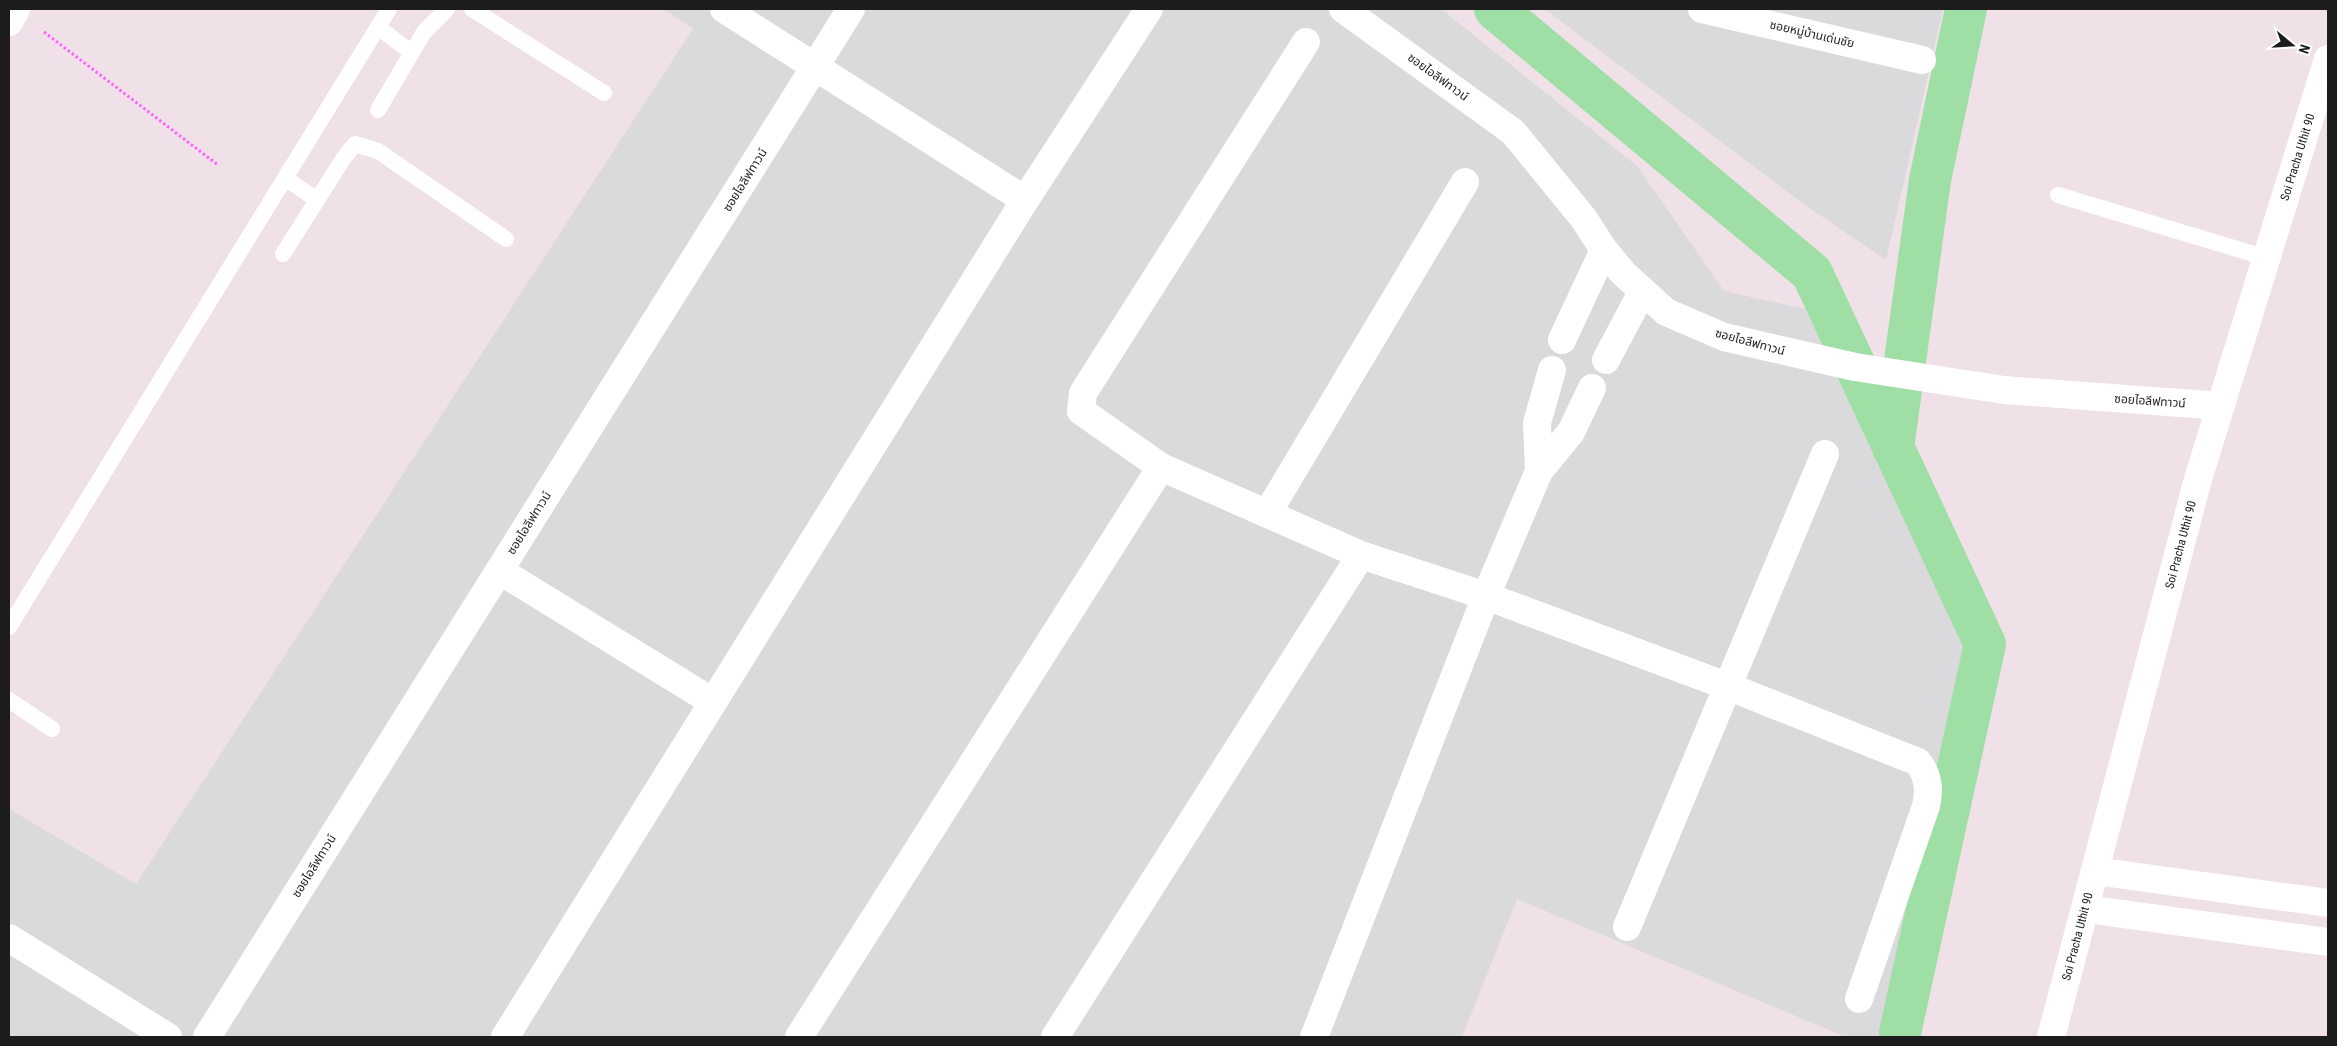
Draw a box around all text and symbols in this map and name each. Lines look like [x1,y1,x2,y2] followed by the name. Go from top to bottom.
[1768,17,1856,51] street label: ซอยหมู่บ้านเด่นชัย
[2267,20,2317,70] north arrow
[2295,42,2313,56] text: N
[1405,50,1471,104] street label: ซอยไอลีฟทาวน์
[2278,112,2318,202] street label: Soi Pracha Uthit 90
[720,146,770,214] street label: ซอยไอลีฟทาวน์
[1714,326,1786,358] street label: ซอยไอลีฟทาวน์
[2114,392,2186,410] street label: ซอยไอลีฟทาวน์
[504,489,554,557] street label: ซอยไอลีฟทาวน์
[2162,499,2199,590] street label: Soi Pracha Uthit 90
[289,832,339,900] street label: ซอยไอลีฟทาวน์
[2059,891,2096,982] street label: Soi Pracha Uthit 90

